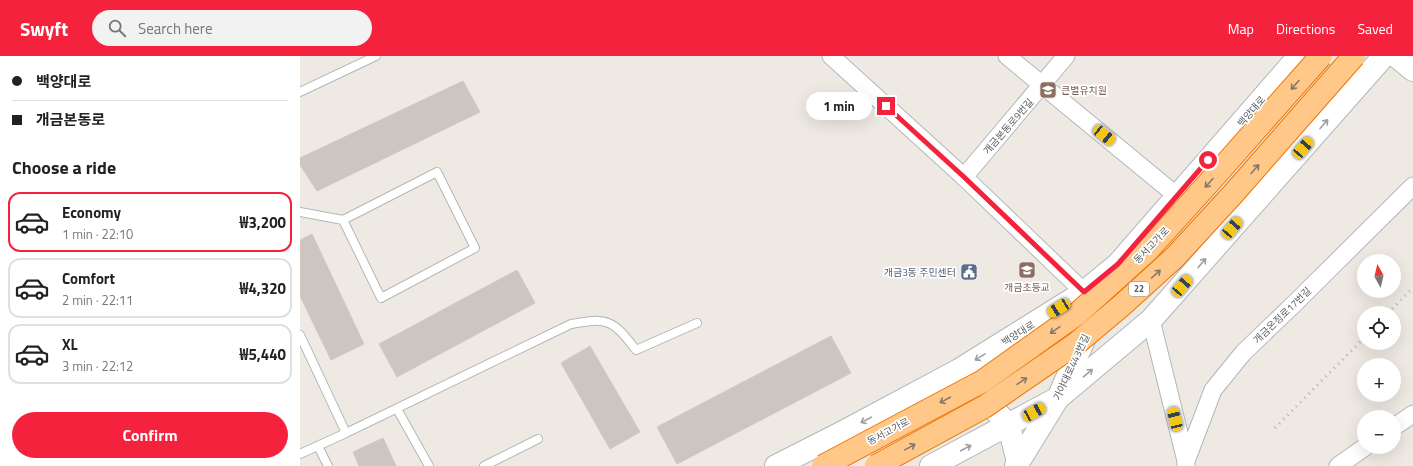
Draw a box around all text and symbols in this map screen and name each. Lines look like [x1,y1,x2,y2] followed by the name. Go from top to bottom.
[92,10,372,46] search box
[20,14,68,43] text: Swyft
[106,17,128,39] icon: search
[138,17,212,40] text: Search here
[1228,18,1254,39] text: Map
[1276,18,1335,39] text: Directions
[1357,18,1393,39] text: Saved
[36,70,91,93] text: 백양대로
[1038,80,1058,100] school or university icon: 큰별유치원
[1290,80,1300,90] one-way arrow
[1061,83,1107,98] place label: 큰별유치원
[806,92,872,120] callout: 1 min
[1234,93,1269,130] street label: 백양대로
[980,95,1037,158] street label: 개금본동로9번길
[823,96,855,116] text: 1 min
[877,97,895,115] route end
[36,108,105,131] text: 개금본동로
[1320,118,1329,129] one-way arrow
[1091,123,1117,147] car
[1291,135,1315,161] car
[1199,151,1217,169] route start
[12,154,116,181] text: Choose a ride
[1250,164,1259,174] one-way arrow
[1205,177,1214,187] one-way arrow
[62,201,121,224] text: Economy
[14,204,50,240] icon: car
[240,211,286,234] text: ₩3,200
[1220,215,1244,241] car
[62,224,133,244] text: 1 min · 22:10
[1130,224,1173,267] street label: 동서고가로
[1357,254,1401,298] north arrow
[1357,254,1401,454] map controls
[1197,258,1206,268] one-way arrow
[1017,260,1037,280] school or university icon: 개금초등교
[959,262,979,282] public building icon: 개금3동 주민센터
[884,265,956,280] place label: 개금3동 주민센터
[62,267,115,290] text: Comfort
[1151,269,1161,278] one-way arrow
[14,270,50,306] icon: car
[1170,273,1194,299] car
[240,277,286,300] text: ₩4,320
[1004,280,1050,295] place label: 개금초등교
[1129,282,1149,296] road number: 22
[1250,284,1315,347] street label: 개금온정로17번길
[62,290,133,310] text: 2 min · 22:11
[1046,297,1072,319] car
[1357,306,1401,350] button: locate
[999,317,1038,350] street label: 백양대로
[1049,326,1060,334] one-way arrow
[1049,331,1093,403] street label: 가야대로443번길
[62,333,78,356] text: XL
[14,336,50,372] icon: car
[240,343,286,366] text: ₩5,440
[974,354,986,362] one-way arrow
[62,356,133,376] text: 3 min · 22:12
[1357,358,1401,402] button: +
[1083,368,1094,377] one-way arrow
[1016,377,1027,385] one-way arrow
[940,397,952,405] one-way arrow
[1021,401,1047,423] car
[1166,406,1184,432] car
[1357,410,1401,454] button: −
[12,412,288,458] button: Confirm
[864,414,912,449] street label: 동서고가로
[860,417,872,424] one-way arrow
[904,443,916,451] one-way arrow
[960,444,972,451] one-way arrow

